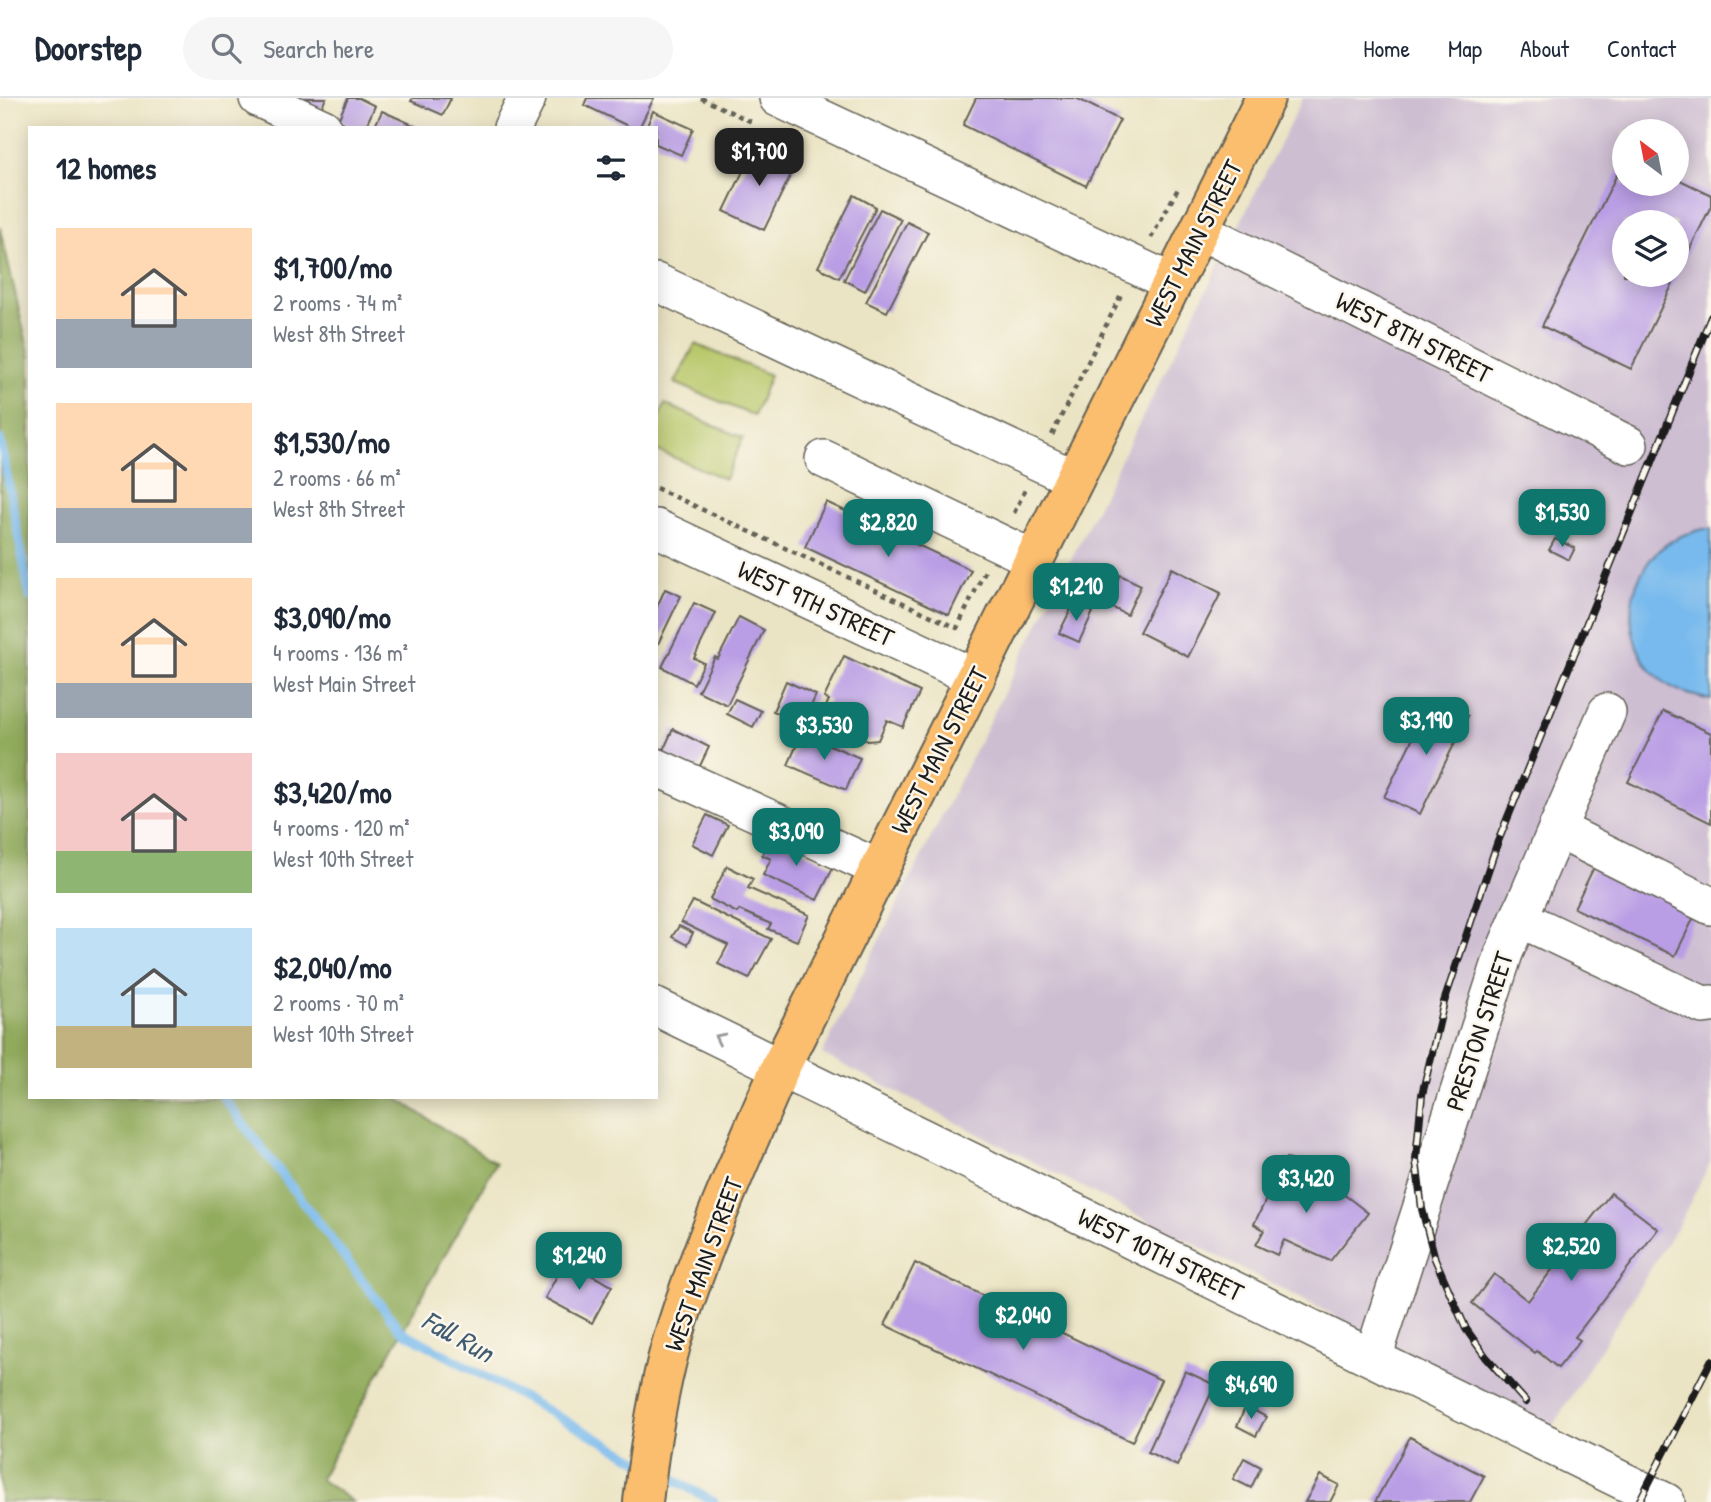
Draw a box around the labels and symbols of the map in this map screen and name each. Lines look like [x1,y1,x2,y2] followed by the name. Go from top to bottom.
[1612,119,1689,196] north arrow
[702,129,816,188] pin: $1,700
[1136,153,1250,332] street label: WEST MAIN STREET
[1330,283,1499,392] street label: WEST 8TH STREET
[1505,490,1619,549] pin: $1,530
[831,500,945,559] pin: $2,820
[732,552,901,655] street label: WEST 9TH STREET
[1019,564,1133,623] pin: $1,210
[882,660,996,839] street label: WEST MAIN STREET
[1369,698,1483,757] pin: $3,190
[767,702,881,762] pin: $3,530
[739,808,853,868] pin: $3,090
[1437,946,1521,1115] street label: PRESTON STREET
[714,1032,726,1046] one-way arrow
[1249,1156,1363,1215] pin: $3,420
[655,1171,751,1356] street label: WEST MAIN STREET
[1072,1199,1250,1310] street label: WEST 10TH STREET
[1514,1224,1628,1283] pin: $2,520
[522,1232,636,1292] pin: $1,240
[966,1292,1080,1352] pin: $2,040
[415,1301,503,1372] water label: Fall Run
[1194,1362,1308,1421] pin: $4,690

